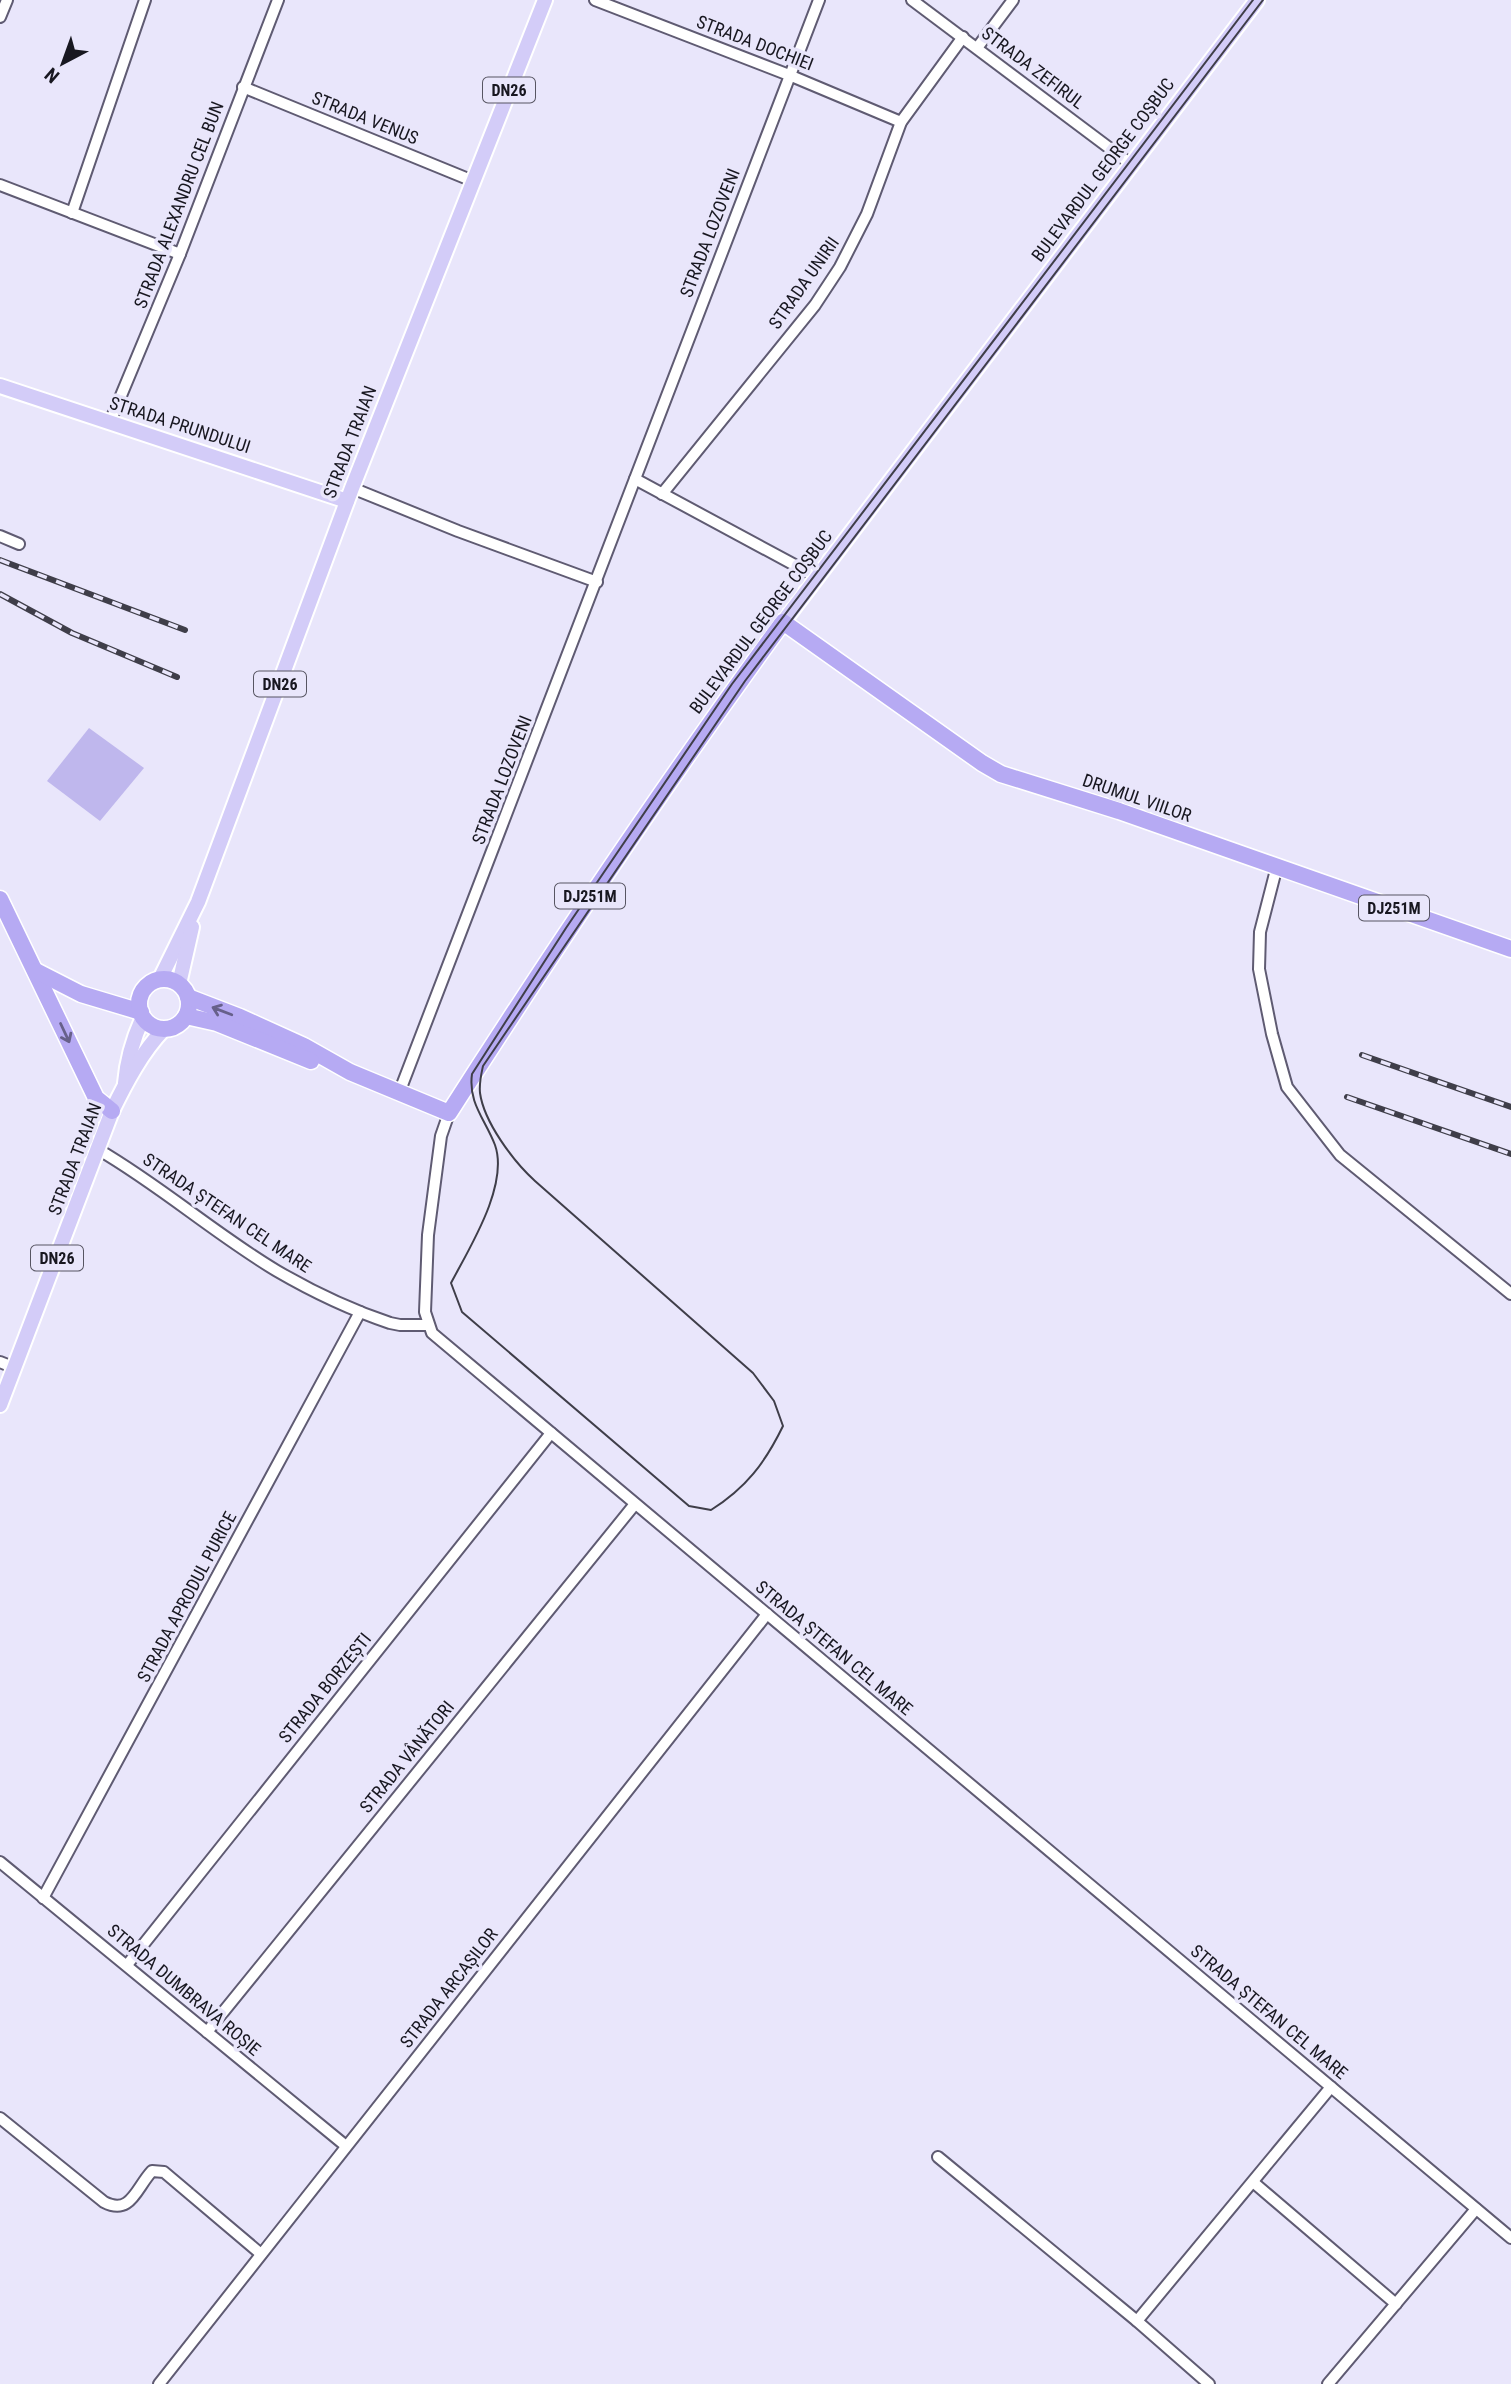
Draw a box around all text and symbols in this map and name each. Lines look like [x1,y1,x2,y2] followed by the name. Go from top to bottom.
[694,11,817,74] street label: STRADA DOCHIEI
[978,22,1089,113] street label: STRADA ZEFIRUL
[28,28,98,98] north arrow
[40,63,64,88] text: N
[1027,74,1179,266] street label: BULEVARDUL GEORGE COȘBUC
[483,78,535,102] road number: DN26
[309,87,421,148] street label: STRADA VENUS
[129,99,228,311] street label: STRADA ALEXANDRU CEL BUN
[675,165,744,300] street label: STRADA LOZOVENI
[764,233,843,333] street label: STRADA UNIRII
[319,383,381,501] street label: STRADA TRAIAN
[107,392,253,457] street label: STRADA PRUNDULUI
[685,526,837,718] street label: BULEVARDUL GEORGE COȘBUC
[254,671,306,696] road number: DN26
[467,712,536,847] street label: STRADA LOZOVENI
[1080,769,1195,826] street label: DRUMUL VIILOR
[555,884,625,908] road number: DJ251M
[1359,896,1429,920] road number: DJ251M
[212,1003,234,1016] one-way arrow
[59,1022,73,1043] one-way arrow
[44,1100,106,1218] street label: STRADA TRAIAN
[139,1148,315,1278] street label: STRADA ȘTEFAN CEL MARE
[31,1246,83,1270] road number: DN26
[133,1508,241,1686] street label: STRADA APRODUL PURICE
[751,1576,917,1720] street label: STRADA ȘTEFAN CEL MARE
[274,1629,376,1747] street label: STRADA BORZEȘTI
[355,1697,458,1817] street label: STRADA VÂNĂTORI
[103,1919,265,2061] street label: STRADA DUMBRAVA ROȘIE
[395,1923,503,2052] street label: STRADA ARCAȘILOR
[1186,1940,1352,2084] street label: STRADA ȘTEFAN CEL MARE

